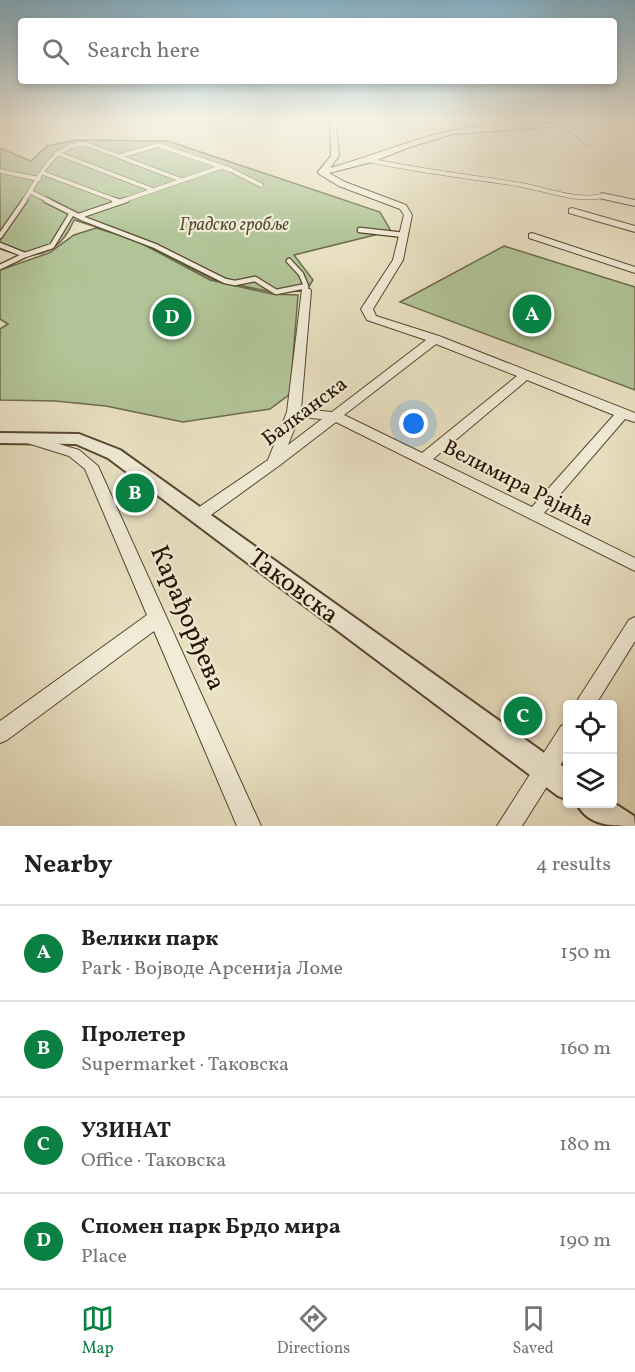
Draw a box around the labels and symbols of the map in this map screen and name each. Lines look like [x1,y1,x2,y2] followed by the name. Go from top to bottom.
[179,213,289,238] park label: Градско гробље
[512,292,552,336] pin: A
[152,294,192,340] pin: D
[256,370,354,454] street label: Балканска
[399,409,428,438] your location
[438,434,598,534] street label: Велимира Рајића
[116,470,154,516] pin: B
[140,540,234,696] street label: Карађорђева
[240,541,346,633] street label: Таковска
[504,694,542,738] pin: C

